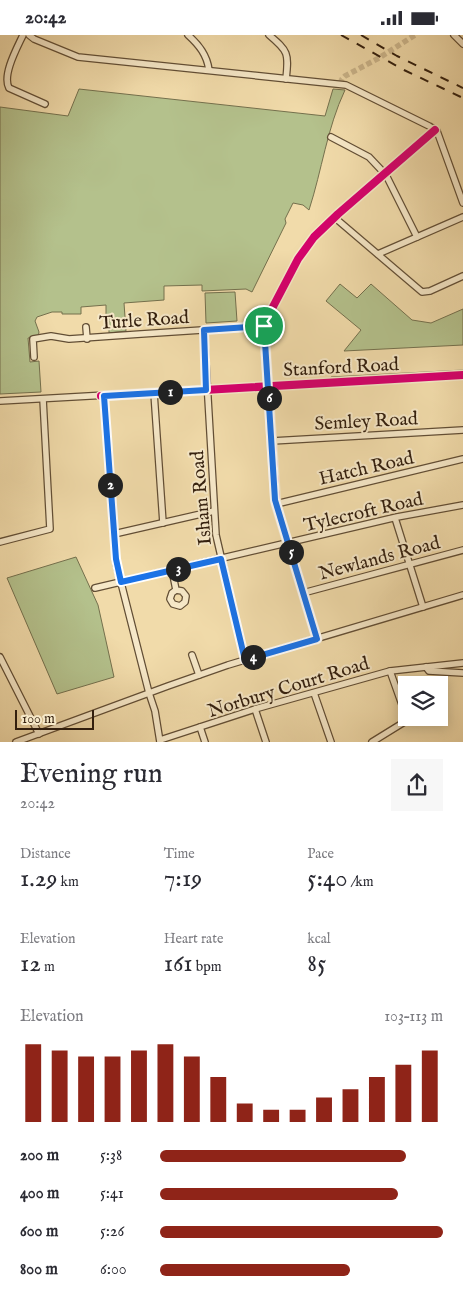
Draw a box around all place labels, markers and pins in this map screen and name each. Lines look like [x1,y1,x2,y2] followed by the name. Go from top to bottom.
[243,305,285,347] pin
[158,379,182,405] pin: 1
[256,385,282,411] pin: 6
[98,473,122,497] pin: 2
[278,539,304,565] pin: 5
[166,557,190,581] pin: 3
[240,645,266,669] pin: 4

